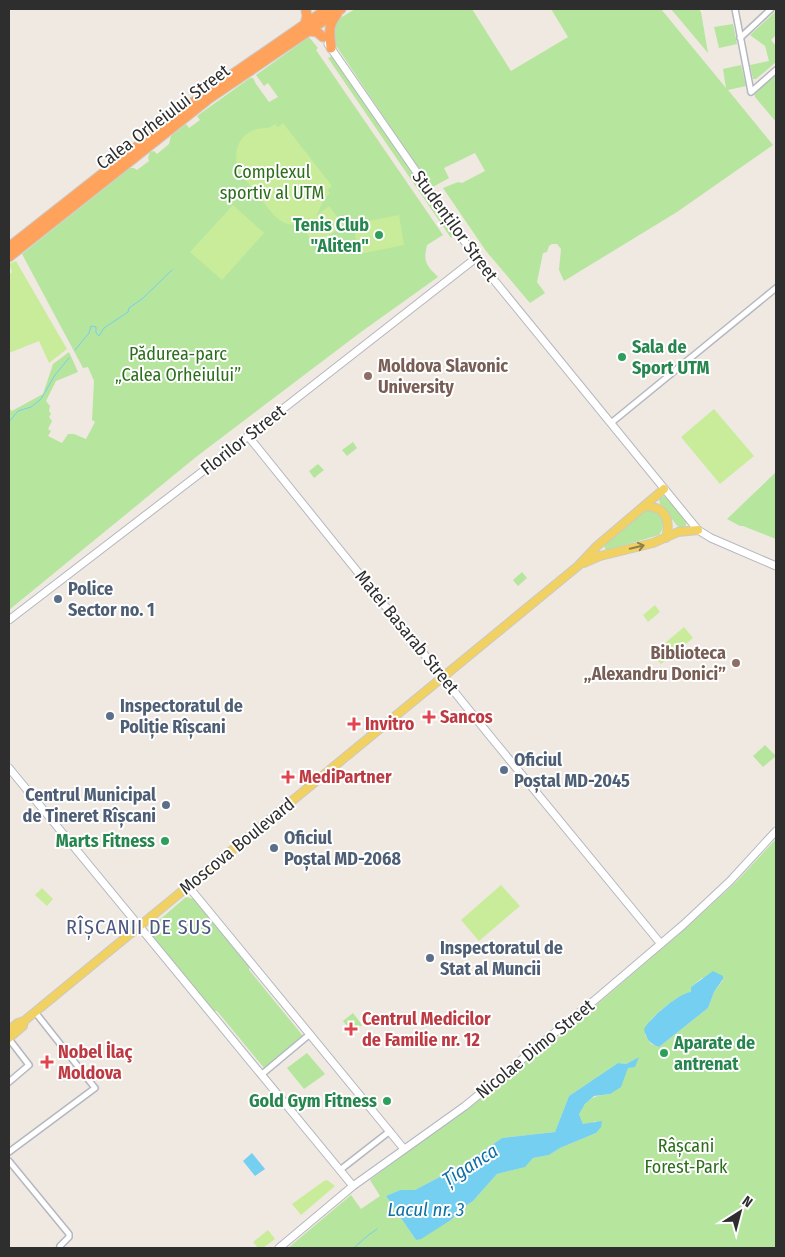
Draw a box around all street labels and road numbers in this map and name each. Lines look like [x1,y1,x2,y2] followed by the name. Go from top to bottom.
[92,60,234,174] street label: Calea Orheiului Street
[407,166,503,286] street label: Studenților Street
[196,400,290,480] street label: Florilor Street
[350,566,464,698] street label: Matei Basarab Street
[175,793,299,899] street label: Moscova Boulevard
[471,995,599,1103] street label: Nicolae Dimo Street

